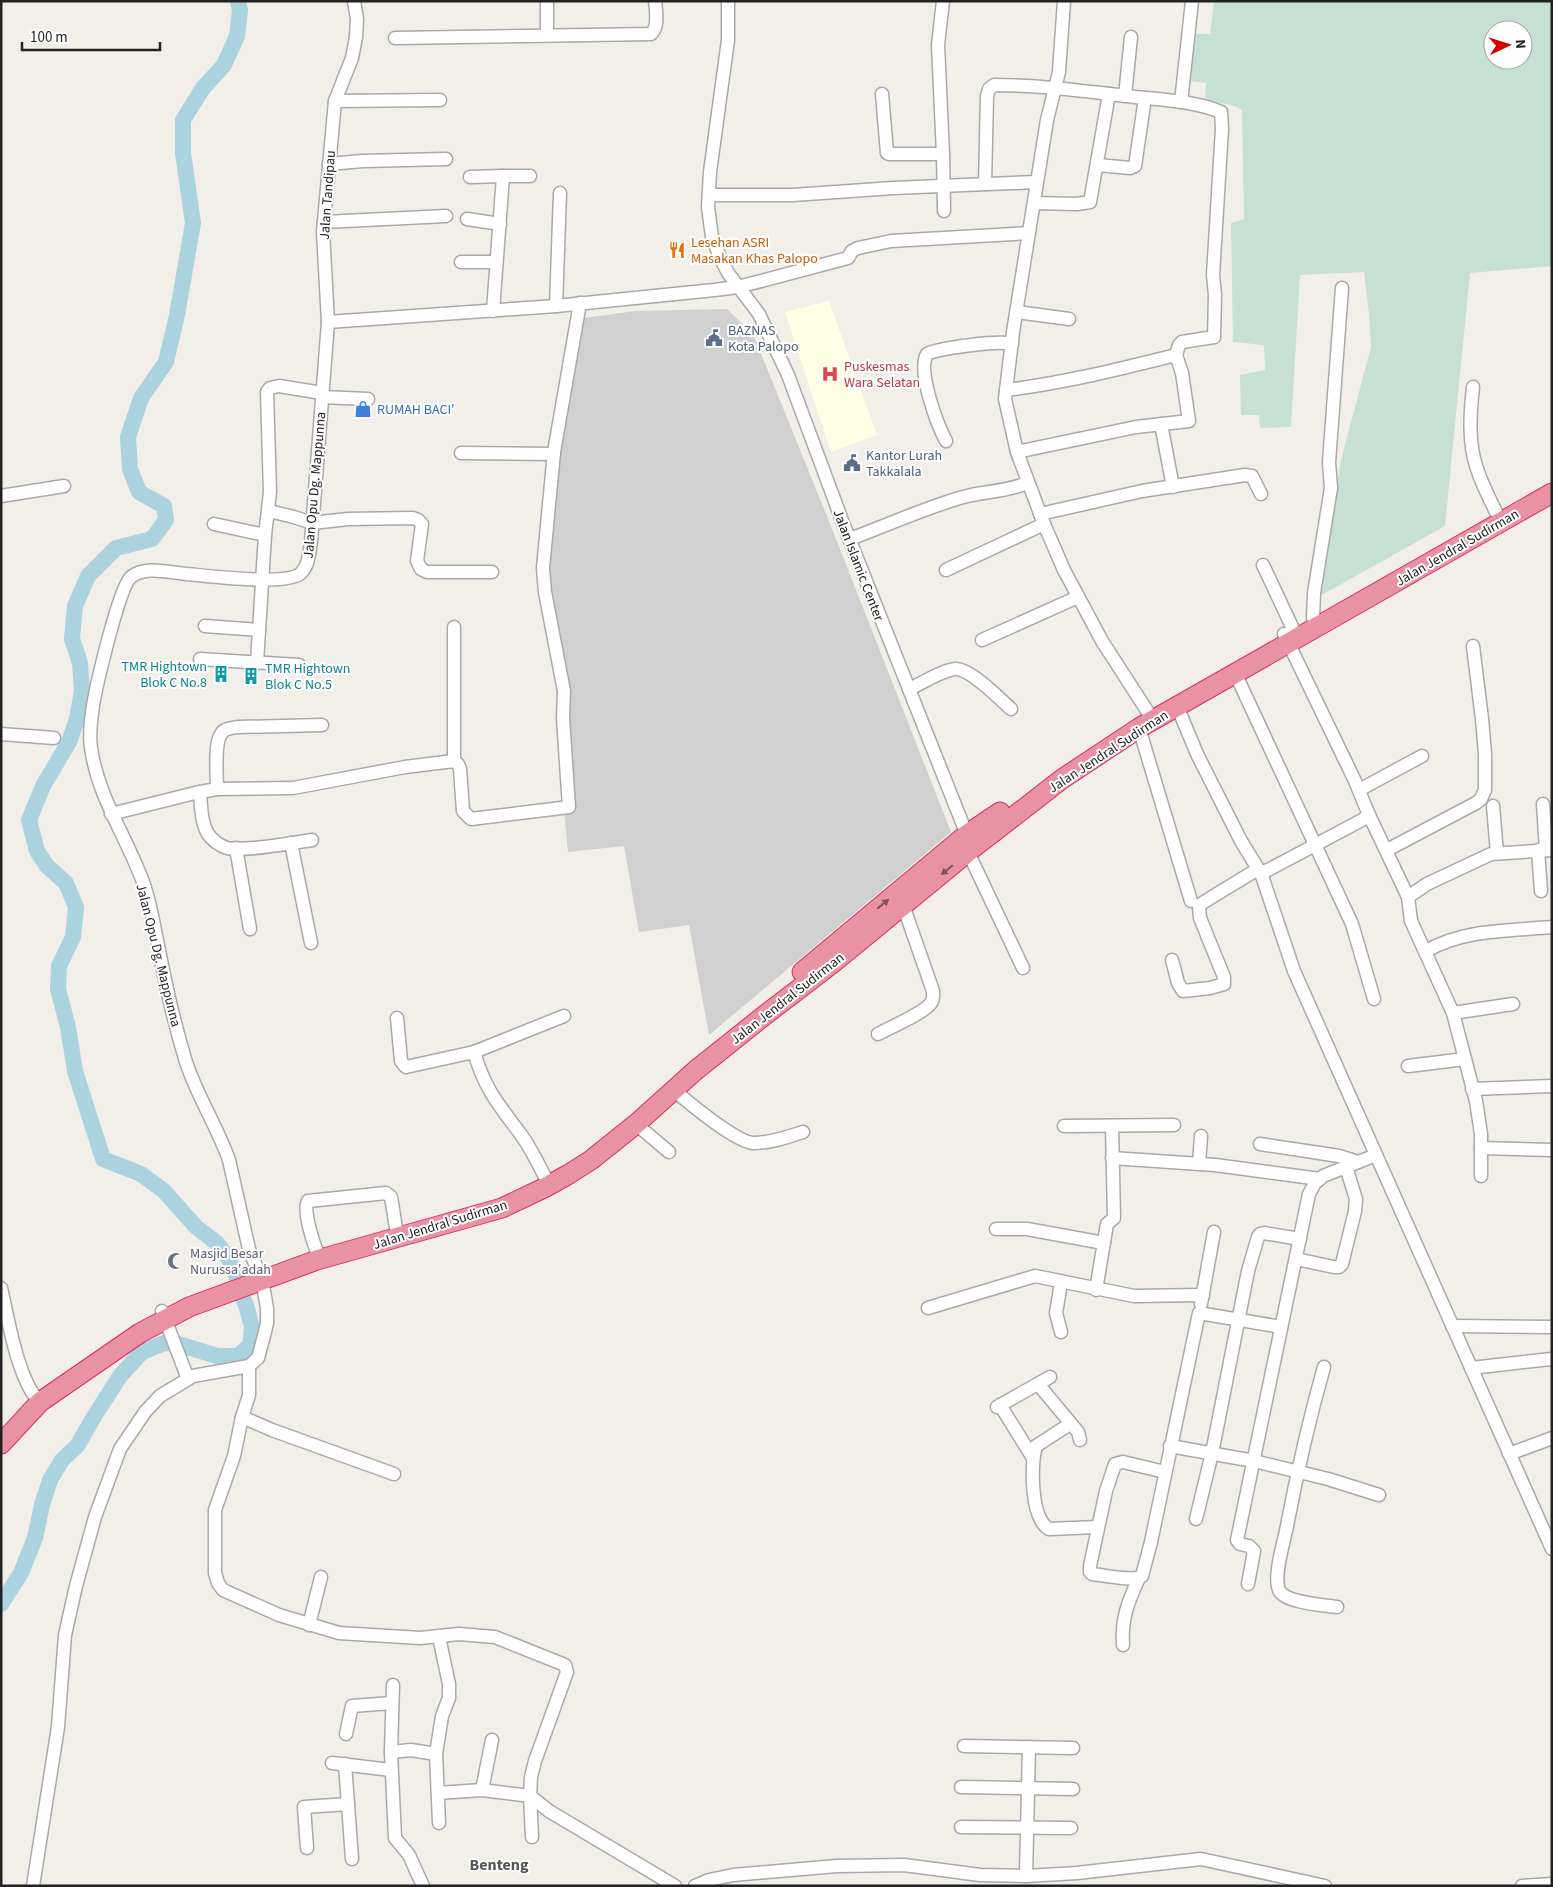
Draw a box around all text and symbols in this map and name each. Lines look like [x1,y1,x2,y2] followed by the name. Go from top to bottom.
[22,20,160,52] scale bar
[1483,20,1533,70] north arrow
[30,27,68,48] text: 100 m
[1510,39,1530,50] text: N
[315,150,341,240] street label: Jalan Tandipau
[691,233,818,269] place label: Lesehan ASRI Masakan Khas Palopo
[667,240,687,260] restaurant icon: Lesehan ASRI Masakan Khas Palopo
[728,321,799,357] place label: BAZNAS Kota Palopo
[704,328,724,348] public building icon: BAZNAS Kota Palopo
[844,357,920,393] place label: Puskesmas Wara Selatan
[820,364,840,384] hospital icon: Puskesmas Wara Selatan
[353,399,373,419] shop icon: RUMAH BACI'
[377,400,455,420] place label: RUMAH BACI'
[299,411,331,559] street label: Jalan Opu Dg. Mappunna
[866,446,942,482] place label: Kantor Lurah Takkalala
[842,453,862,473] public building icon: Kantor Lurah Takkalala
[1392,504,1523,591] street label: Jalan Jendral Sudirman
[828,507,889,624] street label: Jalan Islamic Center
[122,657,207,693] place label: TMR Hightown Blok C No.8
[265,659,351,695] place label: TMR Hightown Blok C No.5
[211,664,231,684] building icon: TMR Hightown Blok C No.8
[241,666,261,686] building icon: TMR Hightown Blok C No.5
[1045,705,1172,798] street label: Jalan Jendral Sudirman
[941,864,954,875] one-way arrow
[131,881,186,1029] street label: Jalan Opu Dg. Mappunna
[876,899,889,910] one-way arrow
[727,948,849,1050] street label: Jalan Jendral Sudirman
[371,1195,510,1255] street label: Jalan Jendral Sudirman
[190,1244,271,1280] place label: Masjid Besar Nurussa'adah
[166,1251,186,1271] mosque icon: Masjid Besar Nurussa'adah
[470,1854,529,1876] district label: Benteng

